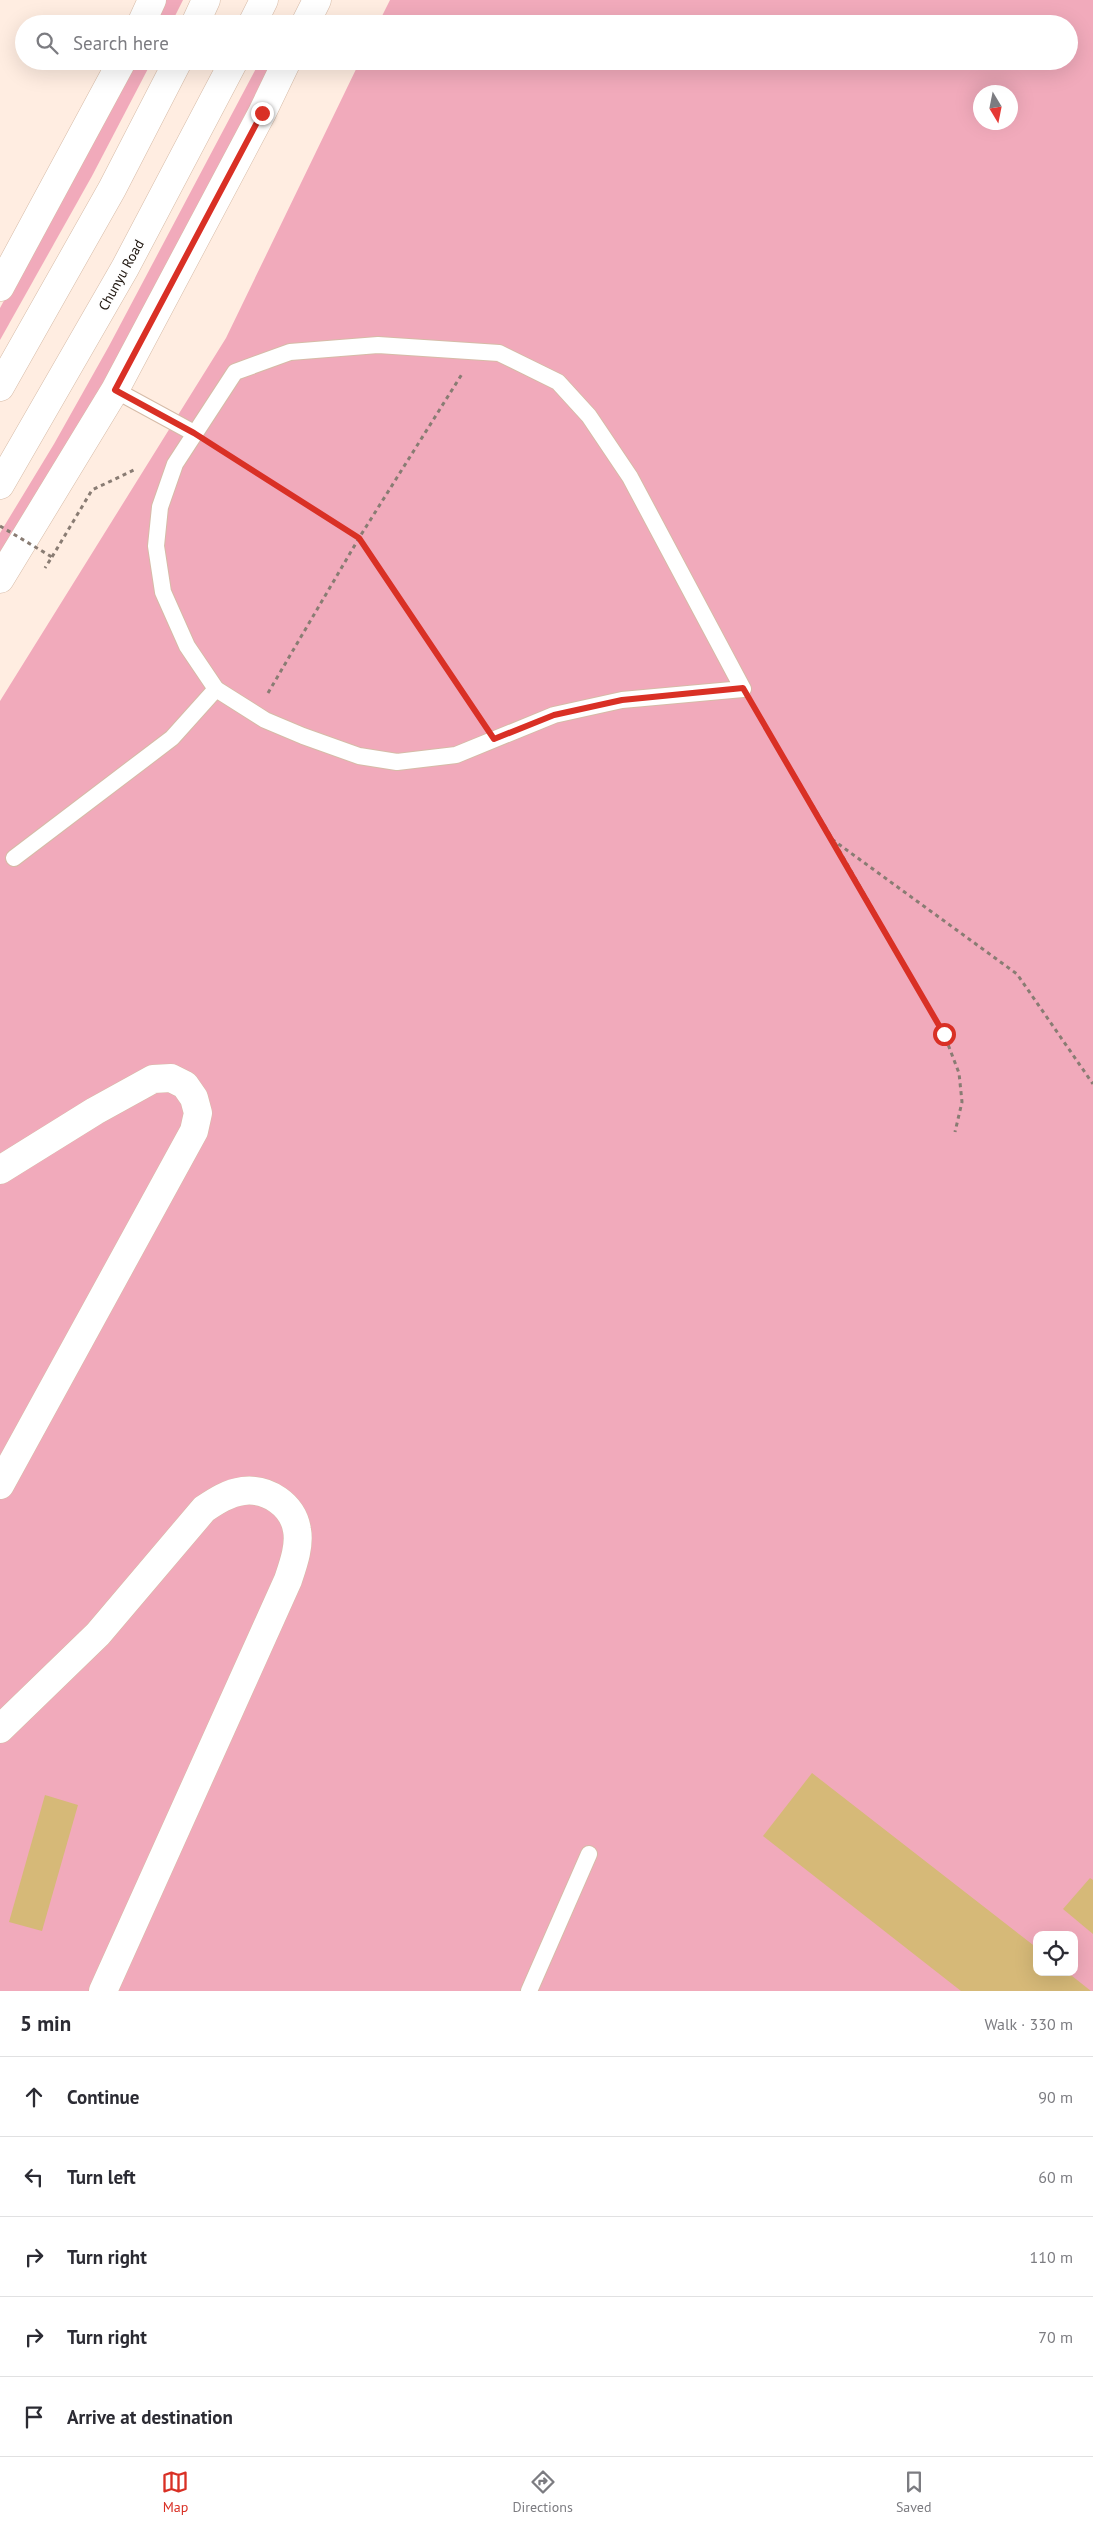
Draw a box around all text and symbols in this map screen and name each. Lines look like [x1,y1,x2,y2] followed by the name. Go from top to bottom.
[15,15,1078,70] search box
[33,29,61,57] icon: search
[73,31,169,55] text: Search here
[973,85,1018,130] north arrow
[251,102,274,125] route end
[94,236,148,314] street label: Chunyu Road
[933,1023,956,1046] route start
[1033,1931,1078,1976] map controls
[1033,1931,1078,1976] button: locate
[20,2010,71,2037] text: 5 min
[984,2014,1073,2034] text: Walk · 330 m
[20,2083,48,2111] icon: ahead
[67,2085,139,2109] text: Continue
[1038,2087,1073,2107] text: 90 m
[20,2163,48,2191] icon: left
[67,2165,136,2189] text: Turn left
[1038,2167,1073,2187] text: 60 m
[20,2243,48,2271] icon: right
[67,2245,147,2269] text: Turn right
[1030,2247,1073,2267] text: 110 m
[20,2323,48,2351] icon: right
[67,2325,147,2349] text: Turn right
[1038,2327,1073,2347] text: 70 m
[20,2403,48,2431] icon: arrive
[67,2405,233,2429] text: Arrive at destination
[161,2468,189,2516] tab: Map
[512,2468,573,2516] tab: Directions
[896,2468,932,2516] tab: Saved

